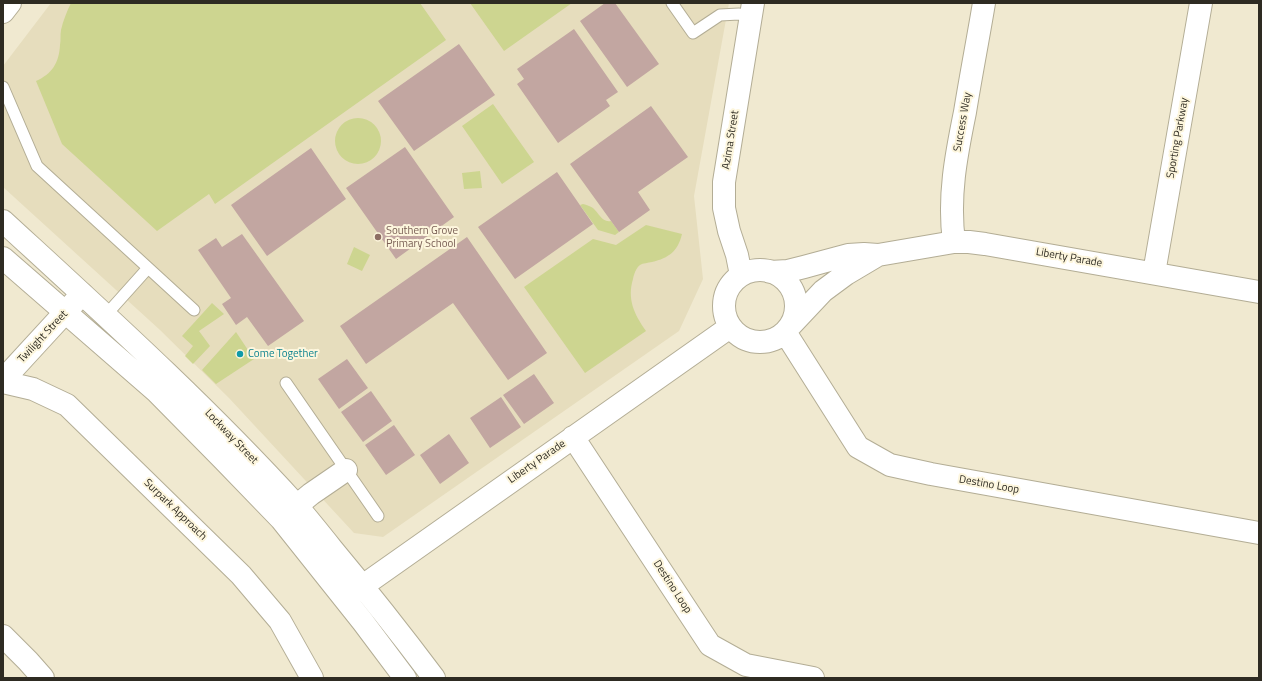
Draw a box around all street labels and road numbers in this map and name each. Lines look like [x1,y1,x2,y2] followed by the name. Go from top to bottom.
[951,91,975,153] street label: Success Way
[1164,97,1192,179] street label: Sporting Parkway
[720,110,742,170] street label: Azima Street
[1035,246,1103,270] street label: Liberty Parade
[15,308,71,366] street label: Twilight Street
[202,407,260,467] street label: Lockway Street
[506,437,568,487] street label: Liberty Parade
[958,473,1020,497] street label: Destino Loop
[141,477,209,543] street label: Surpark Approach
[650,558,694,616] street label: Destino Loop

